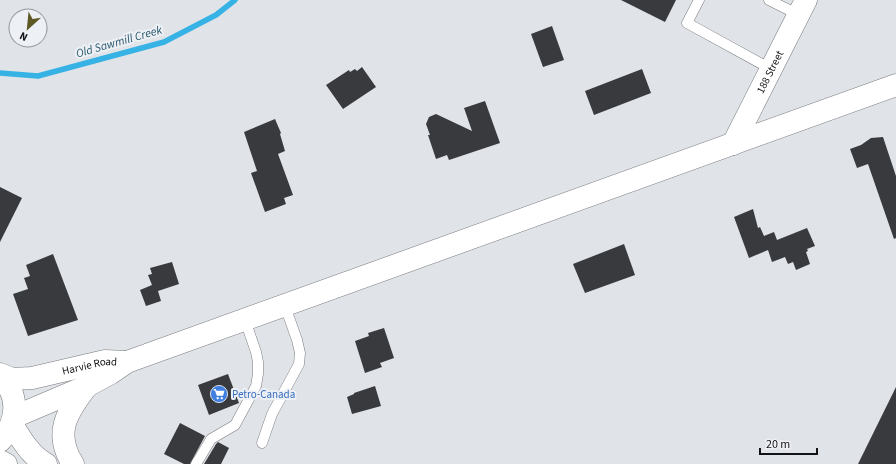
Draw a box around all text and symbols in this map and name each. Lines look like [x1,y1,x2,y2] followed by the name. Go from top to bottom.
[8,8,48,48] north arrow
[74,21,164,62] water label: Old Sawmill Creek
[17,28,30,45] text: N
[752,47,787,96] street label: 188 Street
[60,354,117,378] street label: Harvie Road
[209,384,229,404] supermarket icon: Petro-Canada
[232,387,295,402] place label: Petro-Canada
[760,430,817,456] scale bar
[766,436,790,453] text: 20 m

